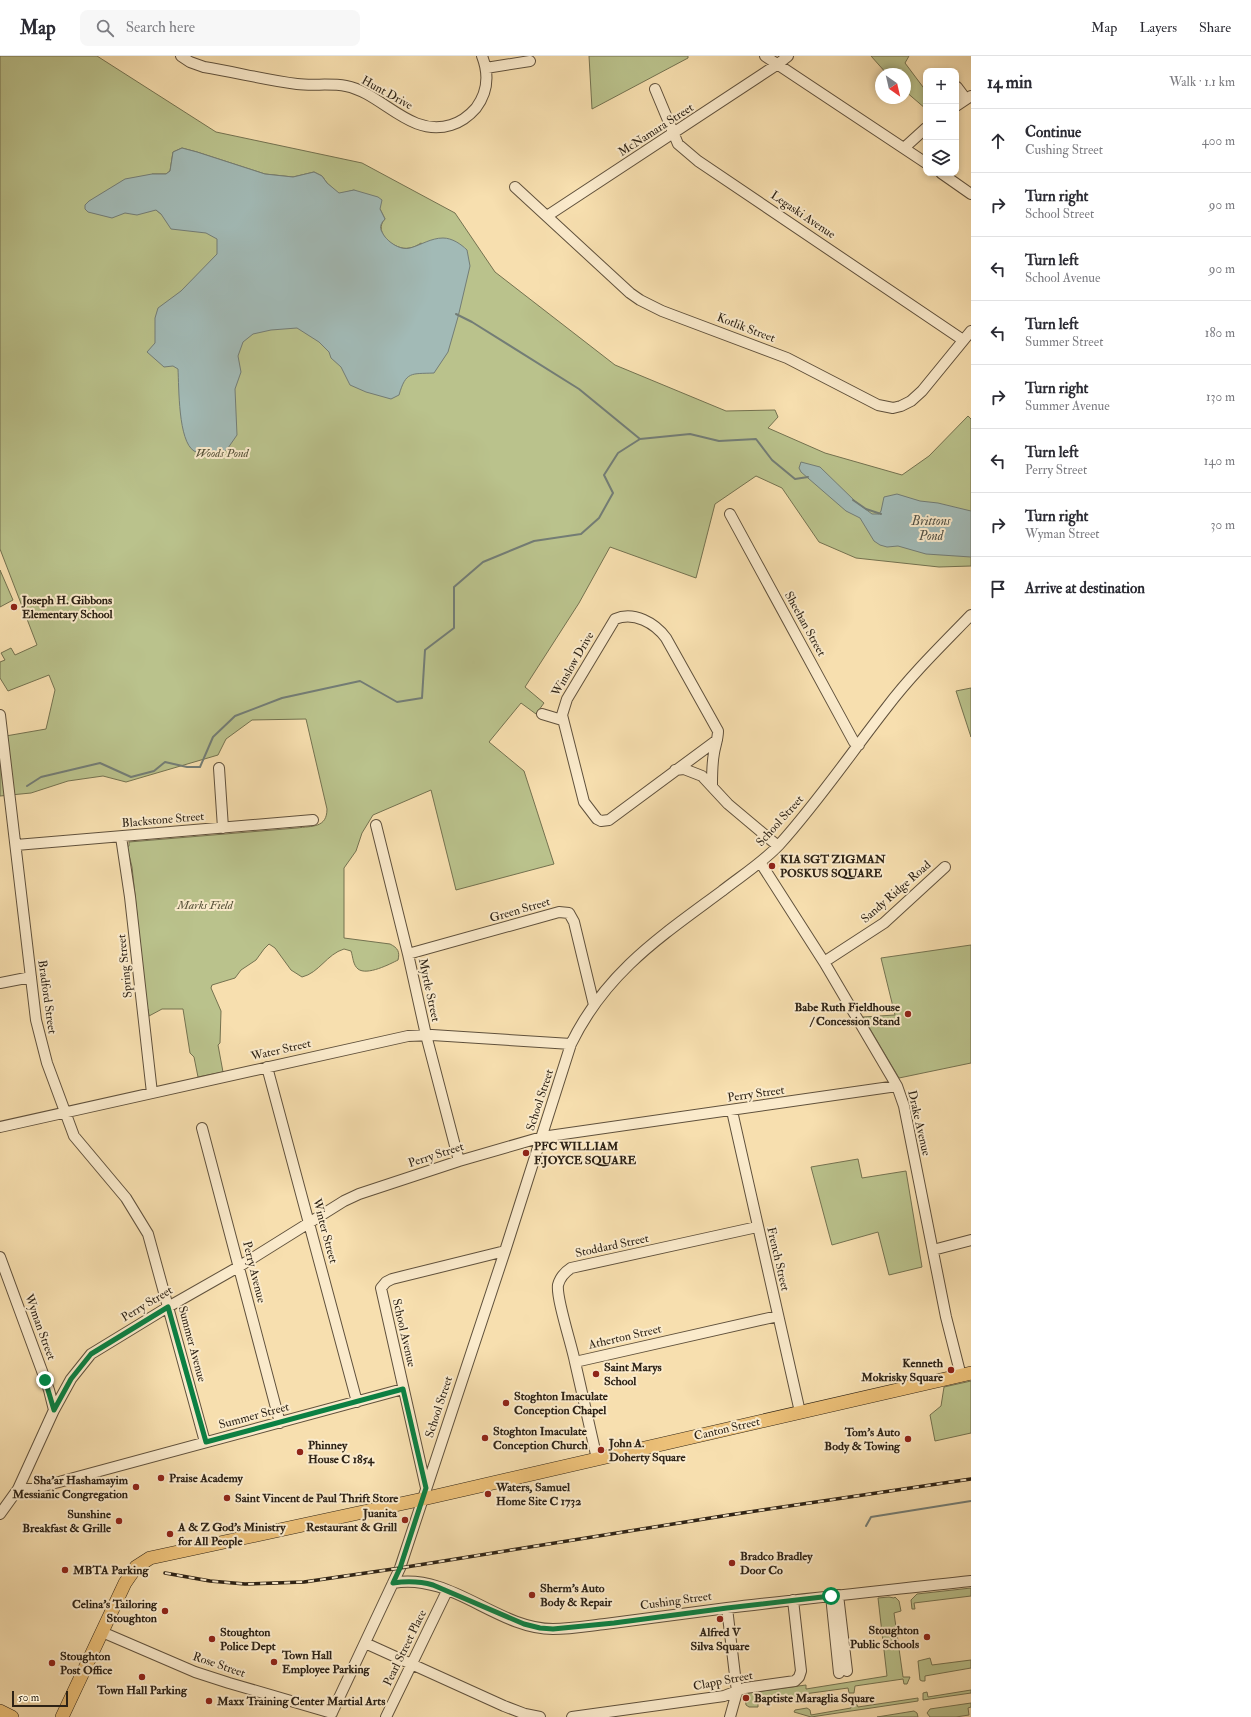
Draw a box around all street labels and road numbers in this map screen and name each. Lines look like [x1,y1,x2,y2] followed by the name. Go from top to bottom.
[359,73,415,113] street label: Hunt Drive
[616,100,697,160] street label: McNamara Street
[768,188,838,242] street label: Legaski Avenue
[715,310,777,346] street label: Kotlik Street
[781,589,829,659] street label: Sheehan Street
[548,629,597,700] street label: Winslow Drive
[753,792,807,850] street label: School Street
[121,809,205,831] street label: Blackstone Street
[858,858,934,926] street label: Sandy Ridge Road
[488,894,552,926] street label: Green Street
[114,933,136,999] street label: Spring Street
[415,957,443,1023] street label: Myrtle Street
[34,959,60,1035] street label: Bradford Street
[249,1036,312,1064] street label: Water Street
[523,1067,557,1133] street label: School Street
[727,1083,786,1105] street label: Perry Street
[904,1089,934,1157] street label: Drake Avenue
[406,1139,466,1171] street label: Perry Street
[309,1196,341,1265] street label: Winter Street
[763,1225,793,1293] street label: French Street
[574,1231,650,1261] street label: Stoddard Street
[239,1240,269,1304] street label: Perry Avenue
[119,1283,176,1325] street label: Perry Street
[21,1291,59,1362] street label: Wyman Street
[389,1297,419,1369] street label: School Avenue
[175,1304,209,1384] street label: Summer Avenue
[586,1321,663,1353] street label: Atherton Street
[422,1374,456,1440] street label: School Street
[217,1399,291,1433] street label: Summer Street
[693,1414,761,1444] street label: Canton Street
[639,1589,713,1613] street label: Cushing Street
[380,1607,430,1689] street label: Pearl Street Place
[191,1649,247,1681] street label: Rose Street
[692,1668,754,1694] street label: Clapp Street

